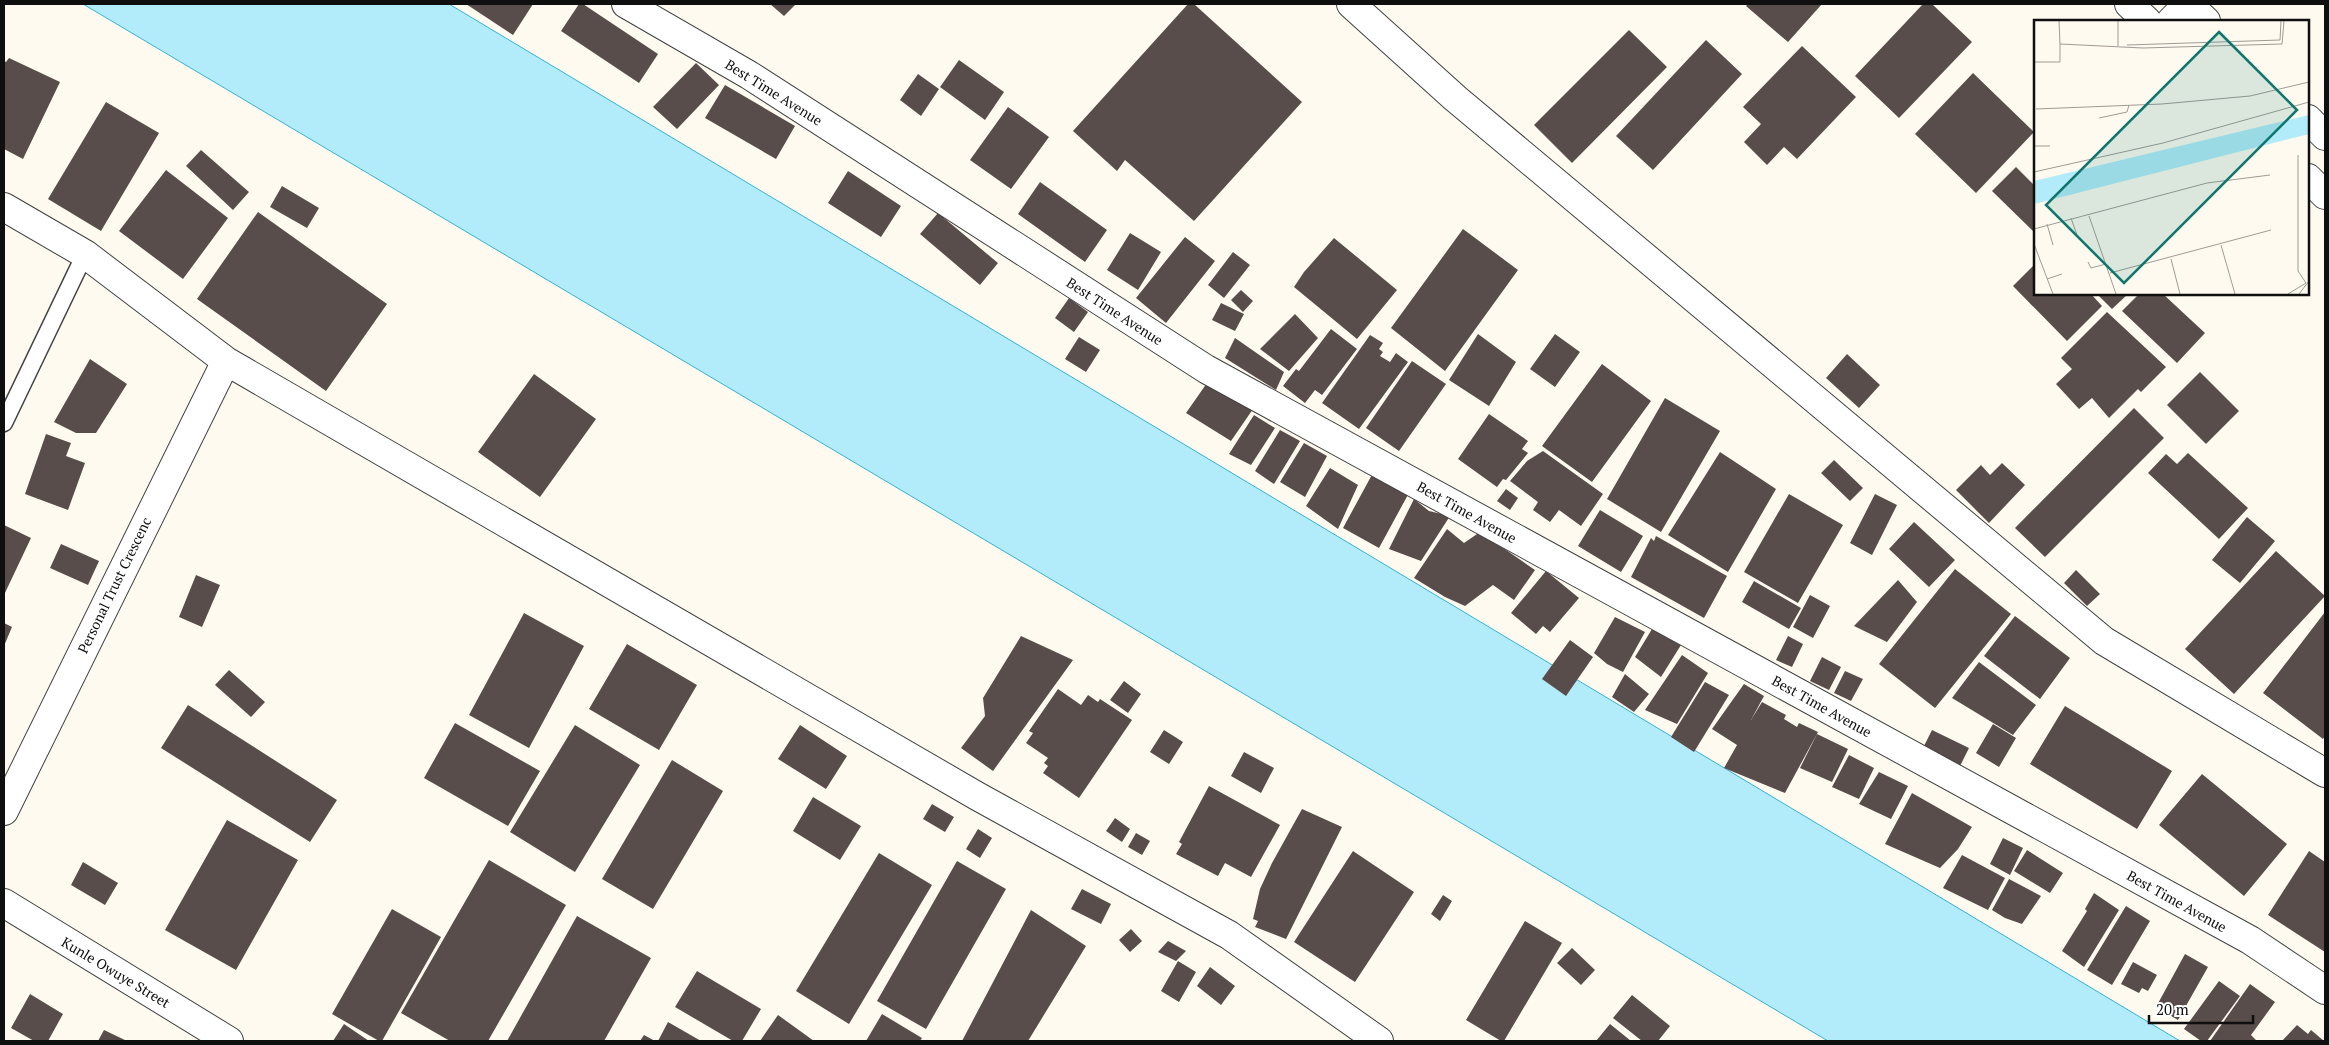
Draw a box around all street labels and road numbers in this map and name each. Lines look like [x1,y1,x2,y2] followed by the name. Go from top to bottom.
[722,54,826,130] street label: Best Time Avenue
[1063,273,1167,349] street label: Best Time Avenue
[1414,477,1520,547] street label: Best Time Avenue
[73,514,155,656] street label: Personal Trust Crescenc
[1769,671,1875,741] street label: Best Time Avenue
[2124,866,2230,936] street label: Best Time Avenue
[58,932,174,1012] street label: Kunle Owuye Street

